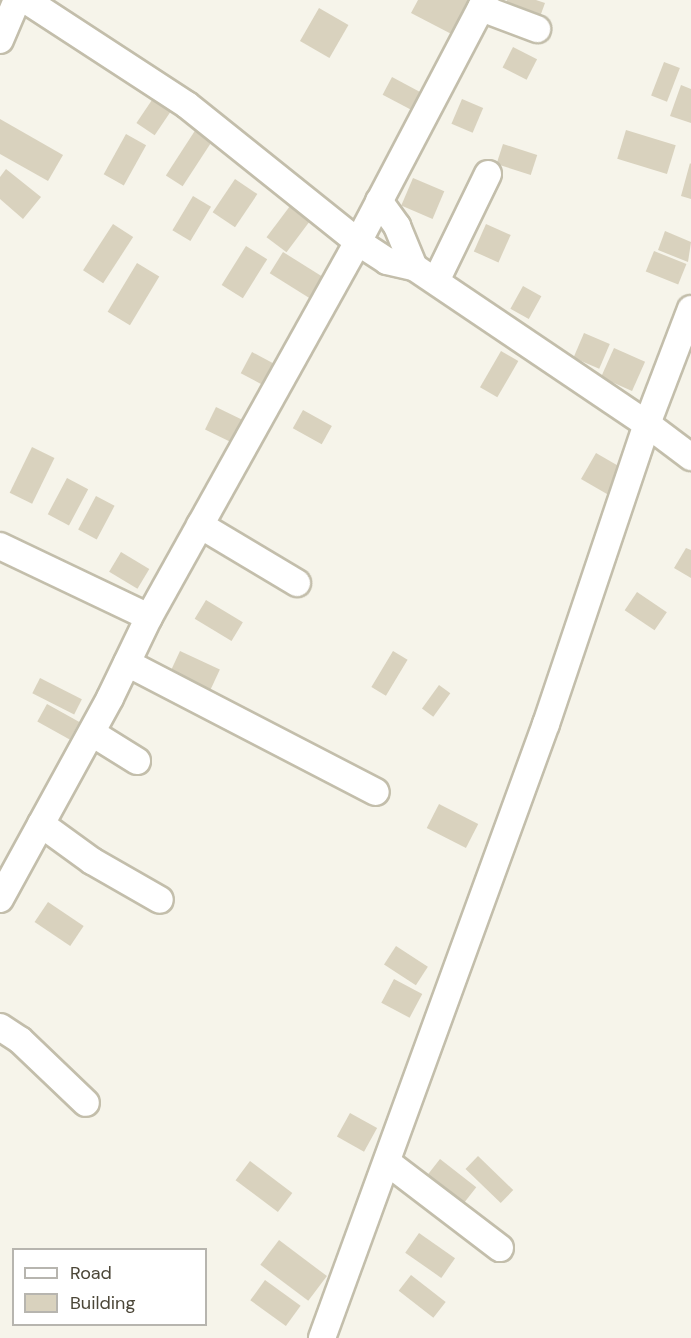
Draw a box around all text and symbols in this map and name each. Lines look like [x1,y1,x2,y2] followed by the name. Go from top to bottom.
[12,1248,207,1326] legend
[70,1261,112,1285] text: Road
[70,1291,135,1315] text: Building

